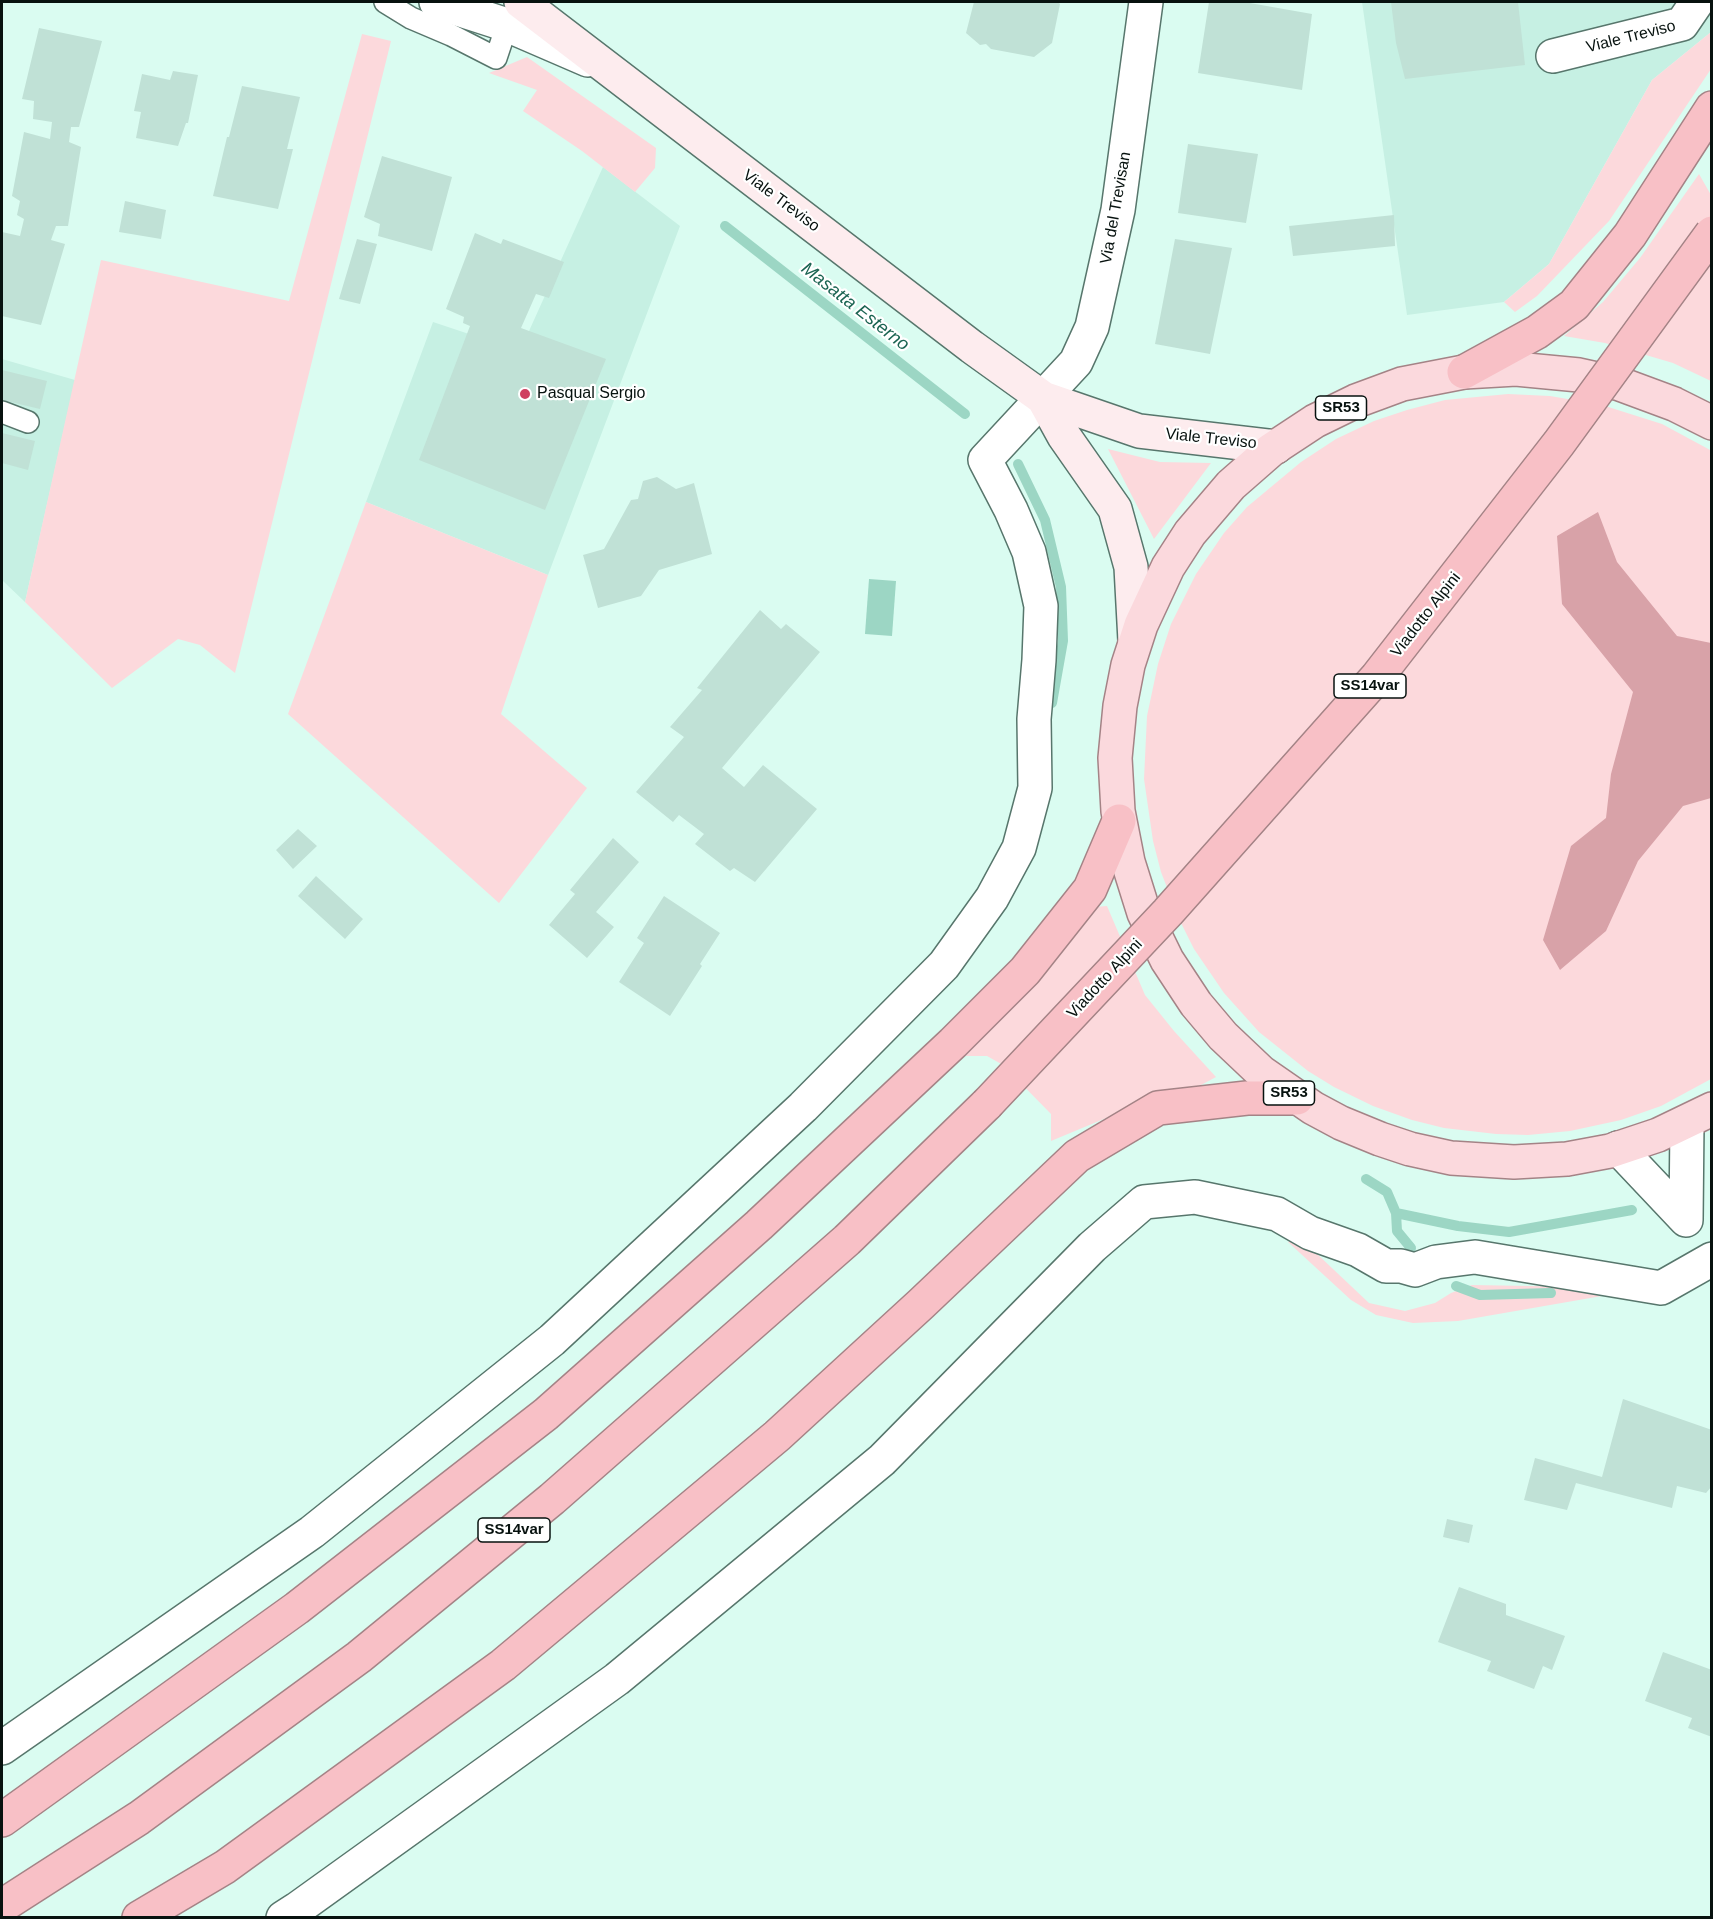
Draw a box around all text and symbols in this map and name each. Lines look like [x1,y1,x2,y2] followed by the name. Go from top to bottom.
[1584,17,1678,57] street label: Viale Treviso
[1097,150,1135,266] street label: Via del Trevisan
[739,166,823,236] street label: Viale Treviso
[797,258,913,356] water label: Masatta Esterno
[537,384,646,404] place label: Pasqual Sergio
[518,387,532,401] marker: Pasqual Sergio
[1316,396,1366,420] road number: SR53
[1164,425,1258,453] street label: Viale Treviso
[1387,569,1465,661] street label: Viadotto Alpini
[1334,674,1406,698] road number: SS14var
[1063,935,1147,1023] street label: Viadotto Alpini
[1264,1081,1314,1105] road number: SR53
[478,1518,550,1542] road number: SS14var

